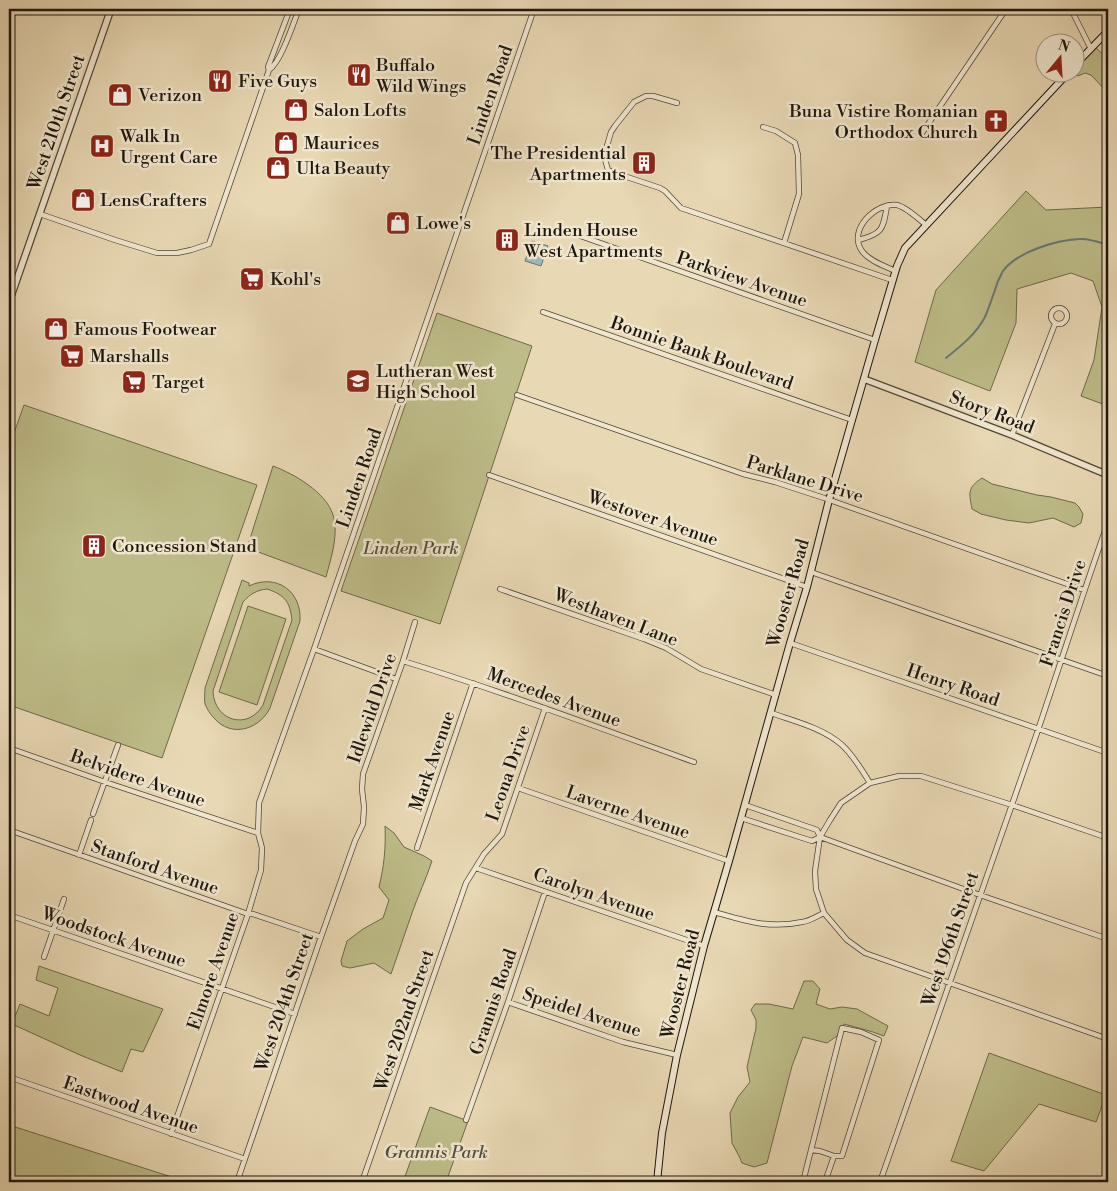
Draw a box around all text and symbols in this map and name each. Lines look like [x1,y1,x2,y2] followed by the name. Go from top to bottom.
[1034,32,1084,82] north arrow
[1056,36,1072,57] text: N
[463,41,519,148] street label: Linden Road
[22,51,91,194] street label: West 210th Street
[375,54,467,98] place label: Buffalo Wild Wings
[346,62,372,88] restaurant icon: Buffalo Wild Wings
[207,68,233,94] restaurant icon: Five Guys
[238,70,317,93] place label: Five Guys
[107,82,133,108] shop icon: Verizon
[137,84,202,107] place label: Verizon
[283,97,309,123] shop icon: Salon Lofts
[314,99,407,122] place label: Salon Lofts
[788,100,978,144] place label: Buna Vistire Romanian Orthodox Church
[983,108,1009,134] church icon: Buna Vistire Romanian Orthodox Church
[119,125,218,169] place label: Walk In Urgent Care
[273,130,299,156] shop icon: Maurices
[304,132,380,155] place label: Maurices
[89,133,115,159] hospital icon: Walk In Urgent Care
[490,142,627,186] place label: The Presidential Apartments
[631,150,657,176] building icon: The Presidential Apartments
[265,155,291,181] shop icon: Ulta Beauty
[296,157,391,180] place label: Ulta Beauty
[70,187,96,213] shop icon: LensCrafters
[100,189,207,212] place label: LensCrafters
[385,210,411,236] shop icon: Lowe's
[416,212,471,235] place label: Lowe's
[523,219,663,263] place label: Linden House West Apartments
[494,227,520,253] building icon: Linden House West Apartments
[673,246,810,313] street label: Parkview Avenue
[239,266,265,292] supermarket icon: Kohl's
[270,268,321,291] place label: Kohl's
[606,311,797,396] street label: Bonnie Bank Boulevard
[43,316,69,342] shop icon: Famous Footwear
[74,318,217,341] place label: Famous Footwear
[59,343,85,369] supermarket icon: Marshalls
[90,345,169,368] place label: Marshalls
[376,360,495,404] place label: Lutheran West High School
[345,368,371,394] school or university icon: Lutheran West High School
[121,369,147,395] supermarket icon: Target
[152,371,206,394] place label: Target
[946,386,1038,439] street label: Story Road
[332,424,388,531] street label: Linden Road
[744,451,866,508] street label: Parklane Drive
[583,485,721,552] street label: Westover Avenue
[81,533,107,559] building icon: Concession Stand
[112,535,257,558] place label: Concession Stand
[762,535,815,651] street label: Wooster Road
[362,537,459,560] park label: Linden Park
[1035,557,1092,670] street label: Francis Drive
[549,583,681,652] street label: Westhaven Lane
[343,650,402,766] street label: Idlewild Drive
[903,659,1003,712] street label: Henry Road
[484,663,624,732] street label: Mercedes Avenue
[405,708,460,815] street label: Mark Avenue
[481,722,536,824] street label: Leona Drive
[66,744,208,812] street label: Belvidere Avenue
[563,781,693,844] street label: Laverne Avenue
[88,835,222,900] street label: Stanford Avenue
[530,863,658,926] street label: Carolyn Avenue
[916,868,985,1011] street label: West 196th Street
[38,902,189,973] street label: Woodstock Avenue
[183,909,244,1033] street label: Elmore Avenue
[656,926,705,1042] street label: Wooster Road
[250,929,319,1075] street label: West 204th Street
[465,945,523,1058] street label: Grannis Road
[369,946,440,1095] street label: West 202nd Street
[520,982,644,1042] street label: Speidel Avenue
[60,1072,202,1139] street label: Eastwood Avenue
[384,1141,488,1164] park label: Grannis Park

